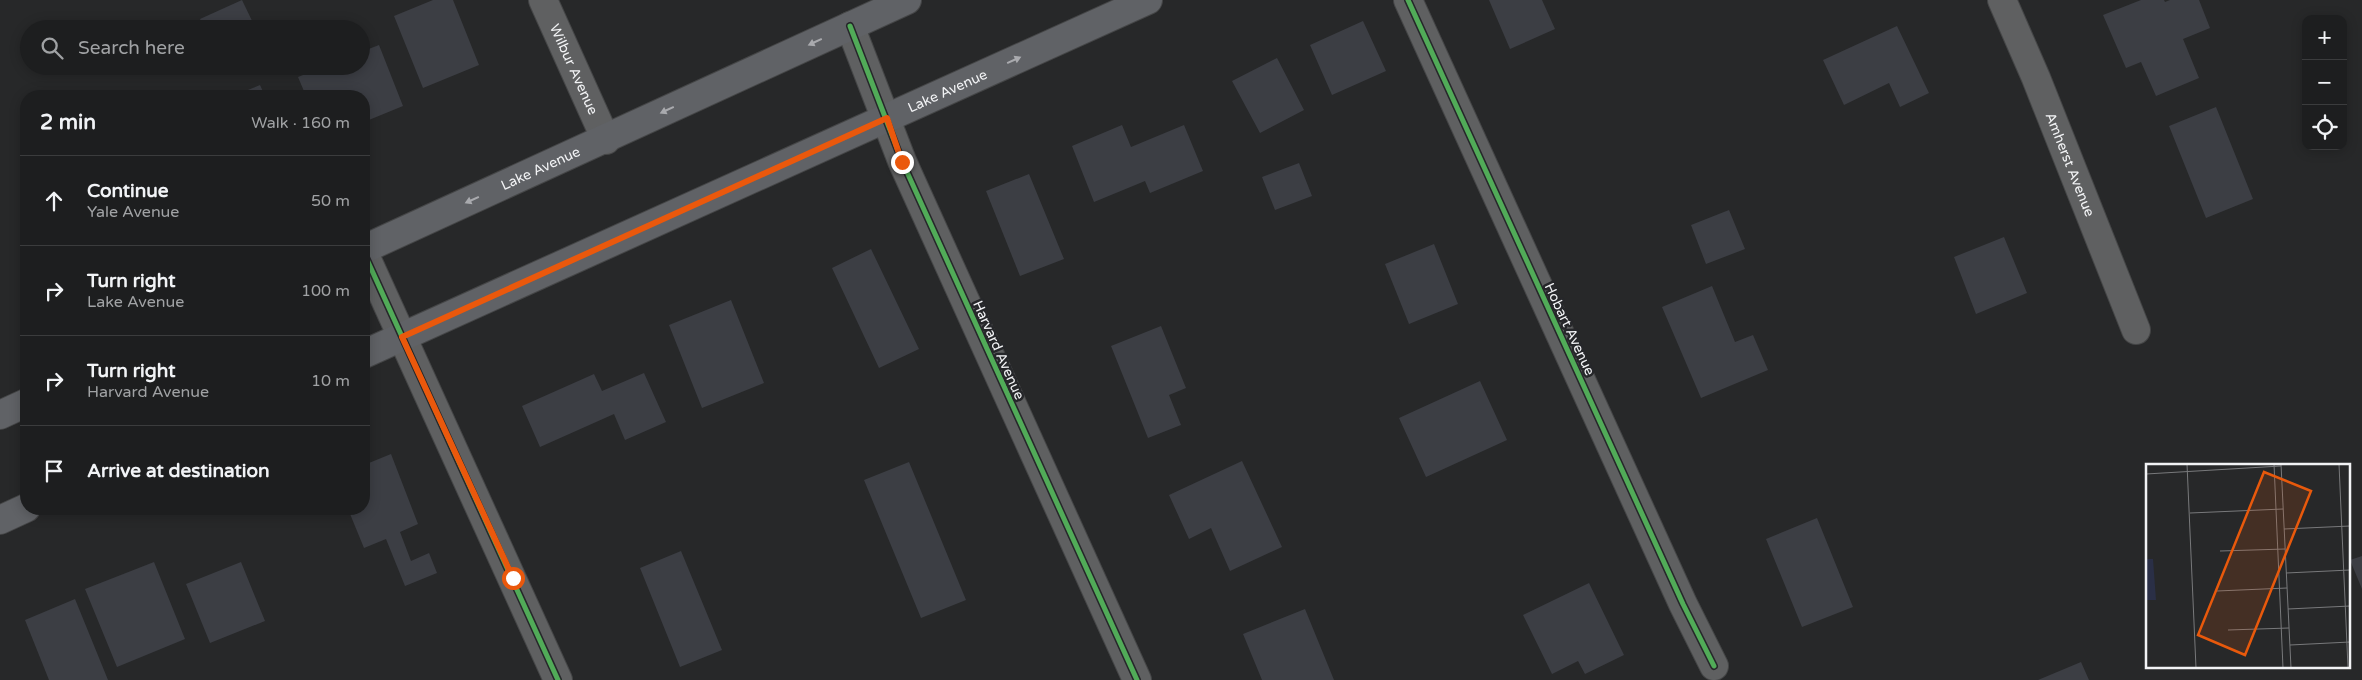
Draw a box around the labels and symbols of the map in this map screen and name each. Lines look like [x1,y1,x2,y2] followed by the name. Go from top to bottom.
[546,22,602,118] street label: Wilbur Avenue
[808,38,822,46] one-way arrow
[1007,56,1021,64] one-way arrow
[905,66,990,116] street label: Lake Avenue
[660,105,675,114] one-way arrow
[2041,110,2098,219] street label: Amherst Avenue
[498,143,583,194] street label: Lake Avenue
[891,151,914,174] route end
[465,197,479,205] one-way arrow
[1541,280,1598,378] street label: Hobart Avenue
[969,298,1028,402] street label: Harvard Avenue
[2146,464,2350,668] inset map
[502,567,525,590] route start

